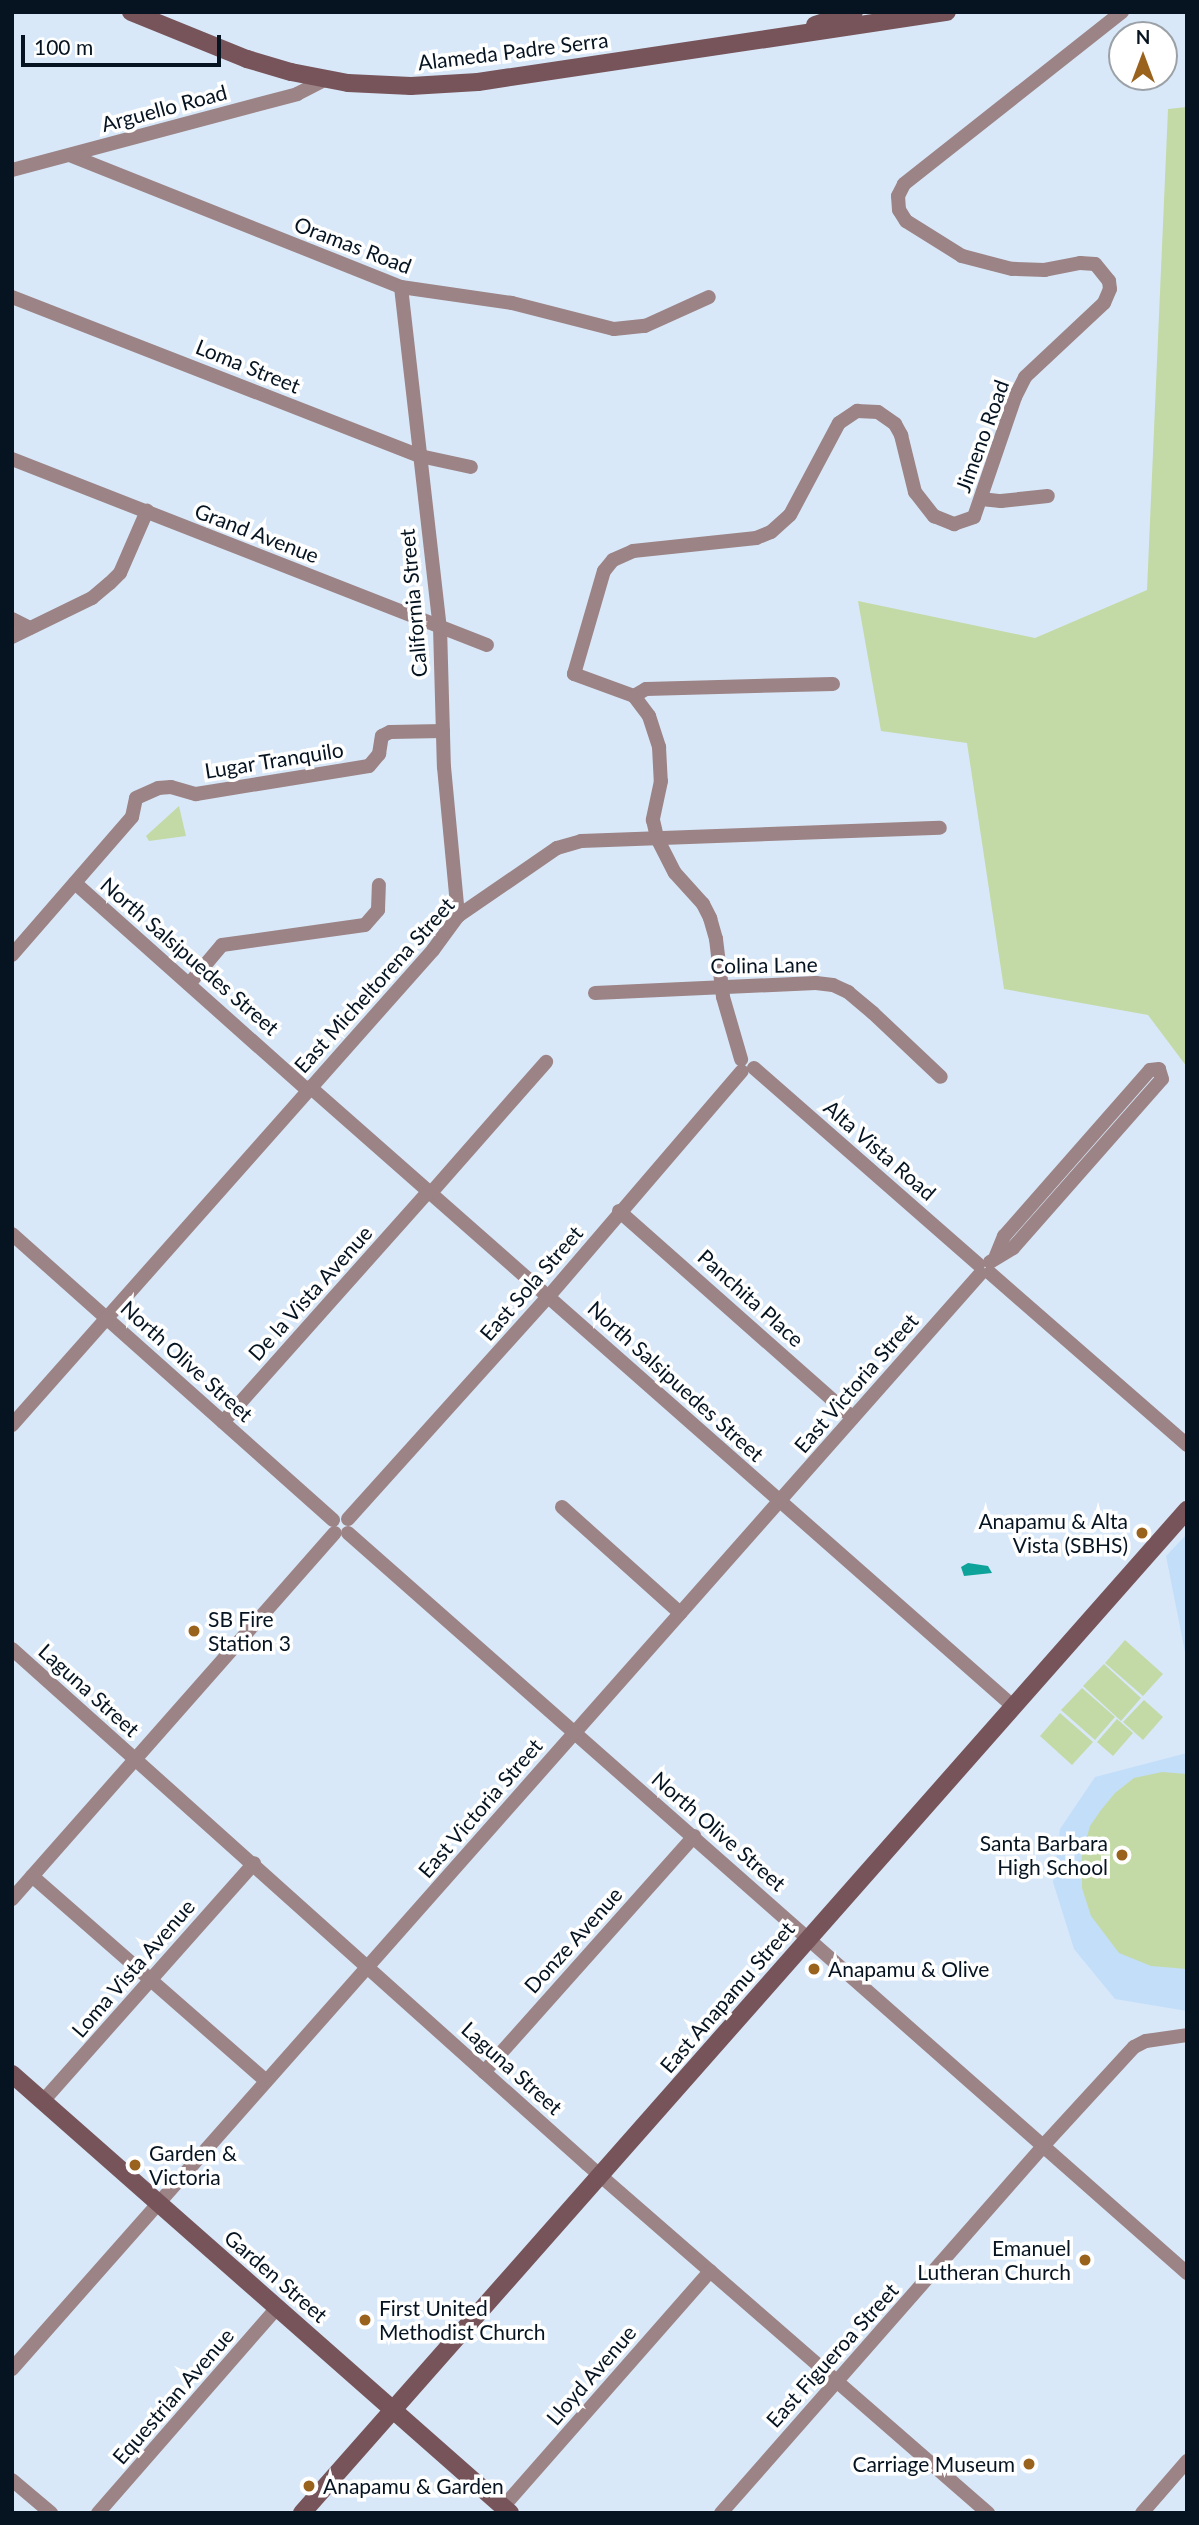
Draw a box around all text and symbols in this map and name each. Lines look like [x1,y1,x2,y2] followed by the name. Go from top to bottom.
[24,21,224,65] scale bar
[1108,21,1178,91] north arrow
[1136,25,1150,48] text: N
[416,27,610,75] street label: Alameda Padre Serra
[34,34,93,59] text: 100 m
[98,79,230,137] street label: Arguello Road
[291,211,415,279] street label: Oramas Road
[192,334,304,398] street label: Loma Street
[950,376,1014,496] street label: Jimeno Road
[191,498,323,568] street label: Grand Avenue
[394,528,432,678] street label: California Street
[202,736,346,784] street label: Lugar Tranquilo
[96,872,284,1040] street label: North Salsipuedes Street
[289,892,459,1078] street label: East Micheltorena Street
[710,951,818,979] street label: Colina Lane
[819,1094,941,1206] street label: Alta Vista Road
[242,1220,378,1366] street label: De la Vista Avenue
[474,1220,588,1346] street label: East Sola Street
[693,1244,809,1352] street label: Panchita Place
[116,1295,258,1427] street label: North Olive Street
[583,1295,769,1467] street label: North Salsipuedes Street
[788,1308,924,1458] street label: East Victoria Street
[978,1508,1128,1558] place label: Anapamu & Alta Vista (SBHS)
[1134,1525,1150,1541] marker: Anapamu & Alta Vista (SBHS)
[208,1606,291,1656] place label: SB Fire Station 3
[186,1623,202,1639] marker: SB Fire Station 3
[34,1638,144,1742] street label: Laguna Street
[412,1733,548,1883] street label: East Victoria Street
[647,1766,791,1896] street label: North Olive Street
[980,1830,1108,1880] place label: Santa Barbara High School
[1114,1847,1130,1863] marker: Santa Barbara High School
[519,1882,627,1998] street label: Donze Avenue
[66,1893,200,2043] street label: Loma Vista Avenue
[654,1916,800,2078] street label: East Anapamu Street
[828,1956,989,1982] place label: Anapamu & Olive
[806,1961,822,1977] marker: Anapamu & Olive
[457,2016,567,2120] street label: Laguna Street
[149,2140,237,2190] place label: Garden & Victoria
[127,2157,143,2173] marker: Garden & Victoria
[219,2224,333,2328] street label: Garden Street
[917,2235,1071,2285] place label: Emanuel Lutheran Church
[1077,2252,1093,2268] marker: Emanuel Lutheran Church
[761,2278,903,2432] street label: East Figueroa Street
[379,2295,546,2345] place label: First United Methodist Church
[357,2312,373,2328] marker: First United Methodist Church
[541,2320,641,2430] street label: Lloyd Avenue
[107,2323,239,2469] street label: Equestrian Avenue
[852,2451,1015,2477] place label: Carriage Museum
[1021,2456,1037,2472] marker: Carriage Museum
[323,2473,504,2499] place label: Anapamu & Garden
[301,2478,317,2494] marker: Anapamu & Garden

